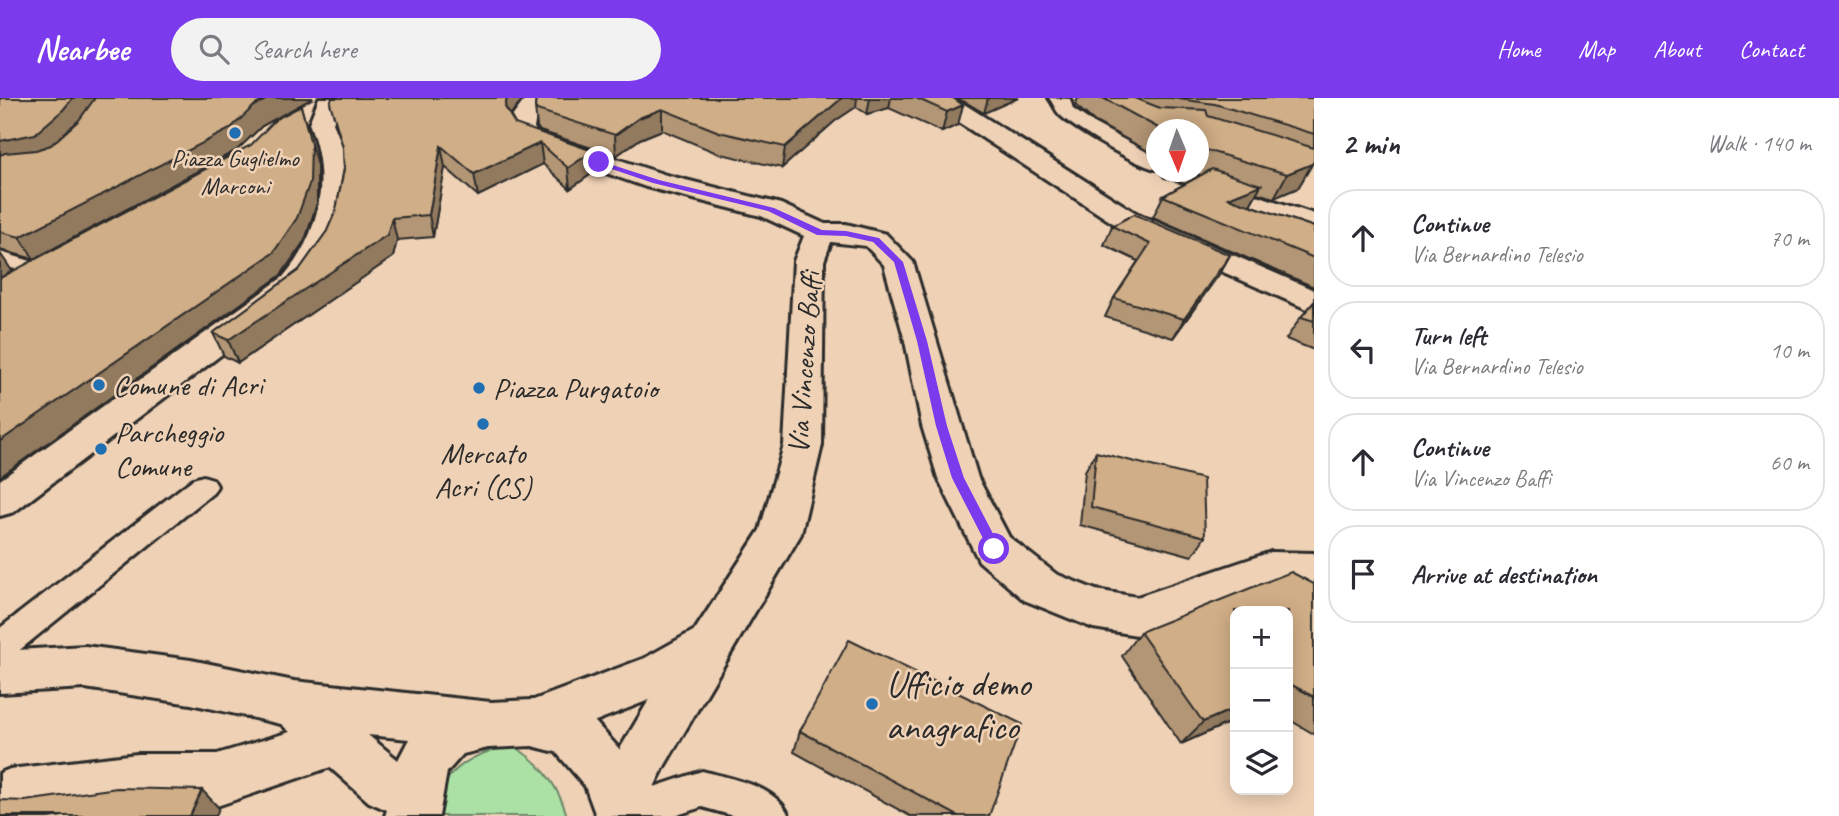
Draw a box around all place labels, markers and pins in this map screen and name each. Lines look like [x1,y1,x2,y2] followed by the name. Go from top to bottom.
[227,125,243,141] marker: Piazza Guglielmo Marconi
[171,143,300,201] place label: Piazza Guglielmo Marconi
[113,366,266,404] place label: Comune di Acri
[493,369,661,407] place label: Piazza Purgatoio
[91,377,107,393] marker: Comune di Acri
[471,380,487,396] marker: Piazza Purgatoio
[115,413,224,485] place label: Parcheggio Comune
[475,416,491,432] marker: Mercato Acri (CS)
[434,434,534,506] place label: Mercato Acri (CS)
[93,441,109,457] marker: Parcheggio Comune
[886,660,1032,750] place label: Ufficio demo anagrafico
[864,696,880,712] marker: Ufficio demo anagrafico

